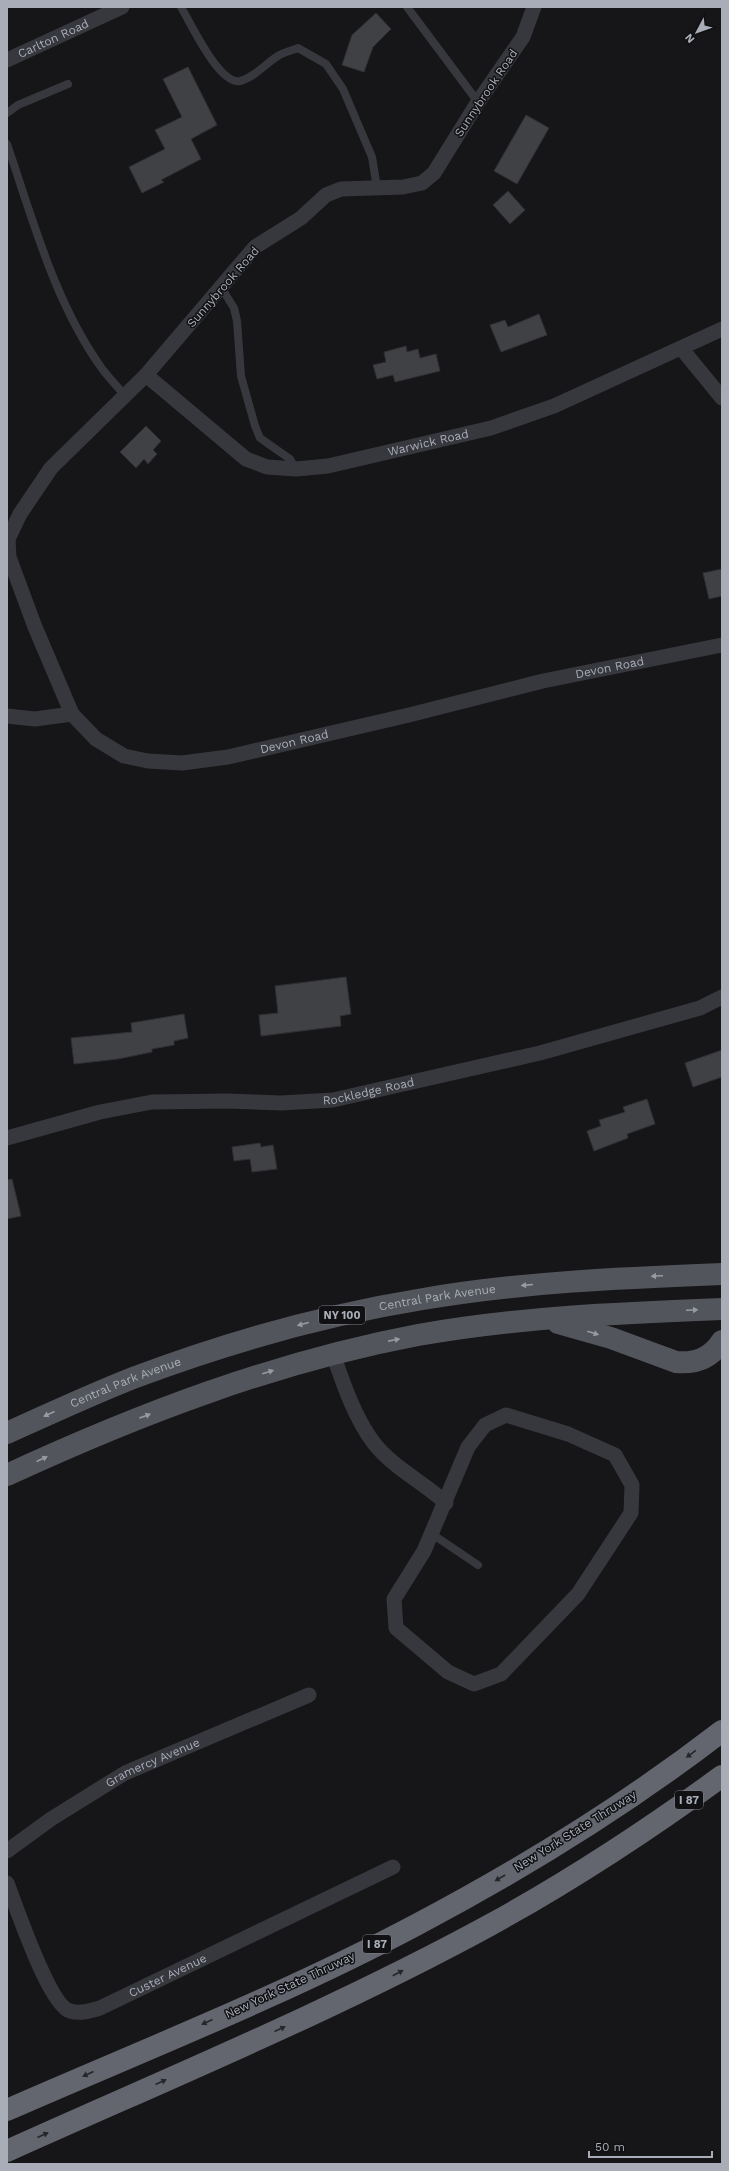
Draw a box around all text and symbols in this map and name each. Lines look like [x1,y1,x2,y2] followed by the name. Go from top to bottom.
[677,12,717,52] north arrow
[16,16,91,61] street label: Carlton Road
[682,31,697,46] text: N
[452,47,520,139] street label: Sunnybrook Road
[184,244,262,330] street label: Sunnybrook Road
[386,426,470,459] street label: Warwick Road
[574,654,645,681] street label: Devon Road
[259,727,330,756] street label: Devon Road
[322,1075,416,1108] street label: Rockledge Road
[651,1273,663,1280] one-way arrow
[378,1282,497,1314] street label: Central Park Avenue
[521,1282,533,1288] one-way arrow
[319,1306,365,1324] road number: NY 100
[686,1307,698,1314] one-way arrow
[297,1322,309,1328] one-way arrow
[587,1330,599,1336] one-way arrow
[388,1337,400,1343] one-way arrow
[68,1354,183,1411] street label: Central Park Avenue
[262,1369,274,1375] one-way arrow
[43,1411,55,1417] one-way arrow
[140,1412,152,1418] one-way arrow
[37,1456,48,1462] one-way arrow
[103,1735,202,1790] street label: Gramercy Avenue
[685,1750,696,1758] one-way arrow
[511,1787,640,1875] street label: New York State Thruway
[675,1791,703,1809] road number: I 87
[494,1875,505,1882] one-way arrow
[363,1935,391,1953] road number: I 87
[223,1948,358,2021] street label: New York State Thruway
[126,1951,209,2000] street label: Custer Avenue
[392,1970,403,1977] one-way arrow
[201,2020,213,2026] one-way arrow
[274,2026,286,2032] one-way arrow
[82,2072,94,2078] one-way arrow
[156,2079,167,2085] one-way arrow
[37,2132,48,2138] one-way arrow
[589,2133,712,2159] scale bar
[595,2140,625,2154] text: 50 m

